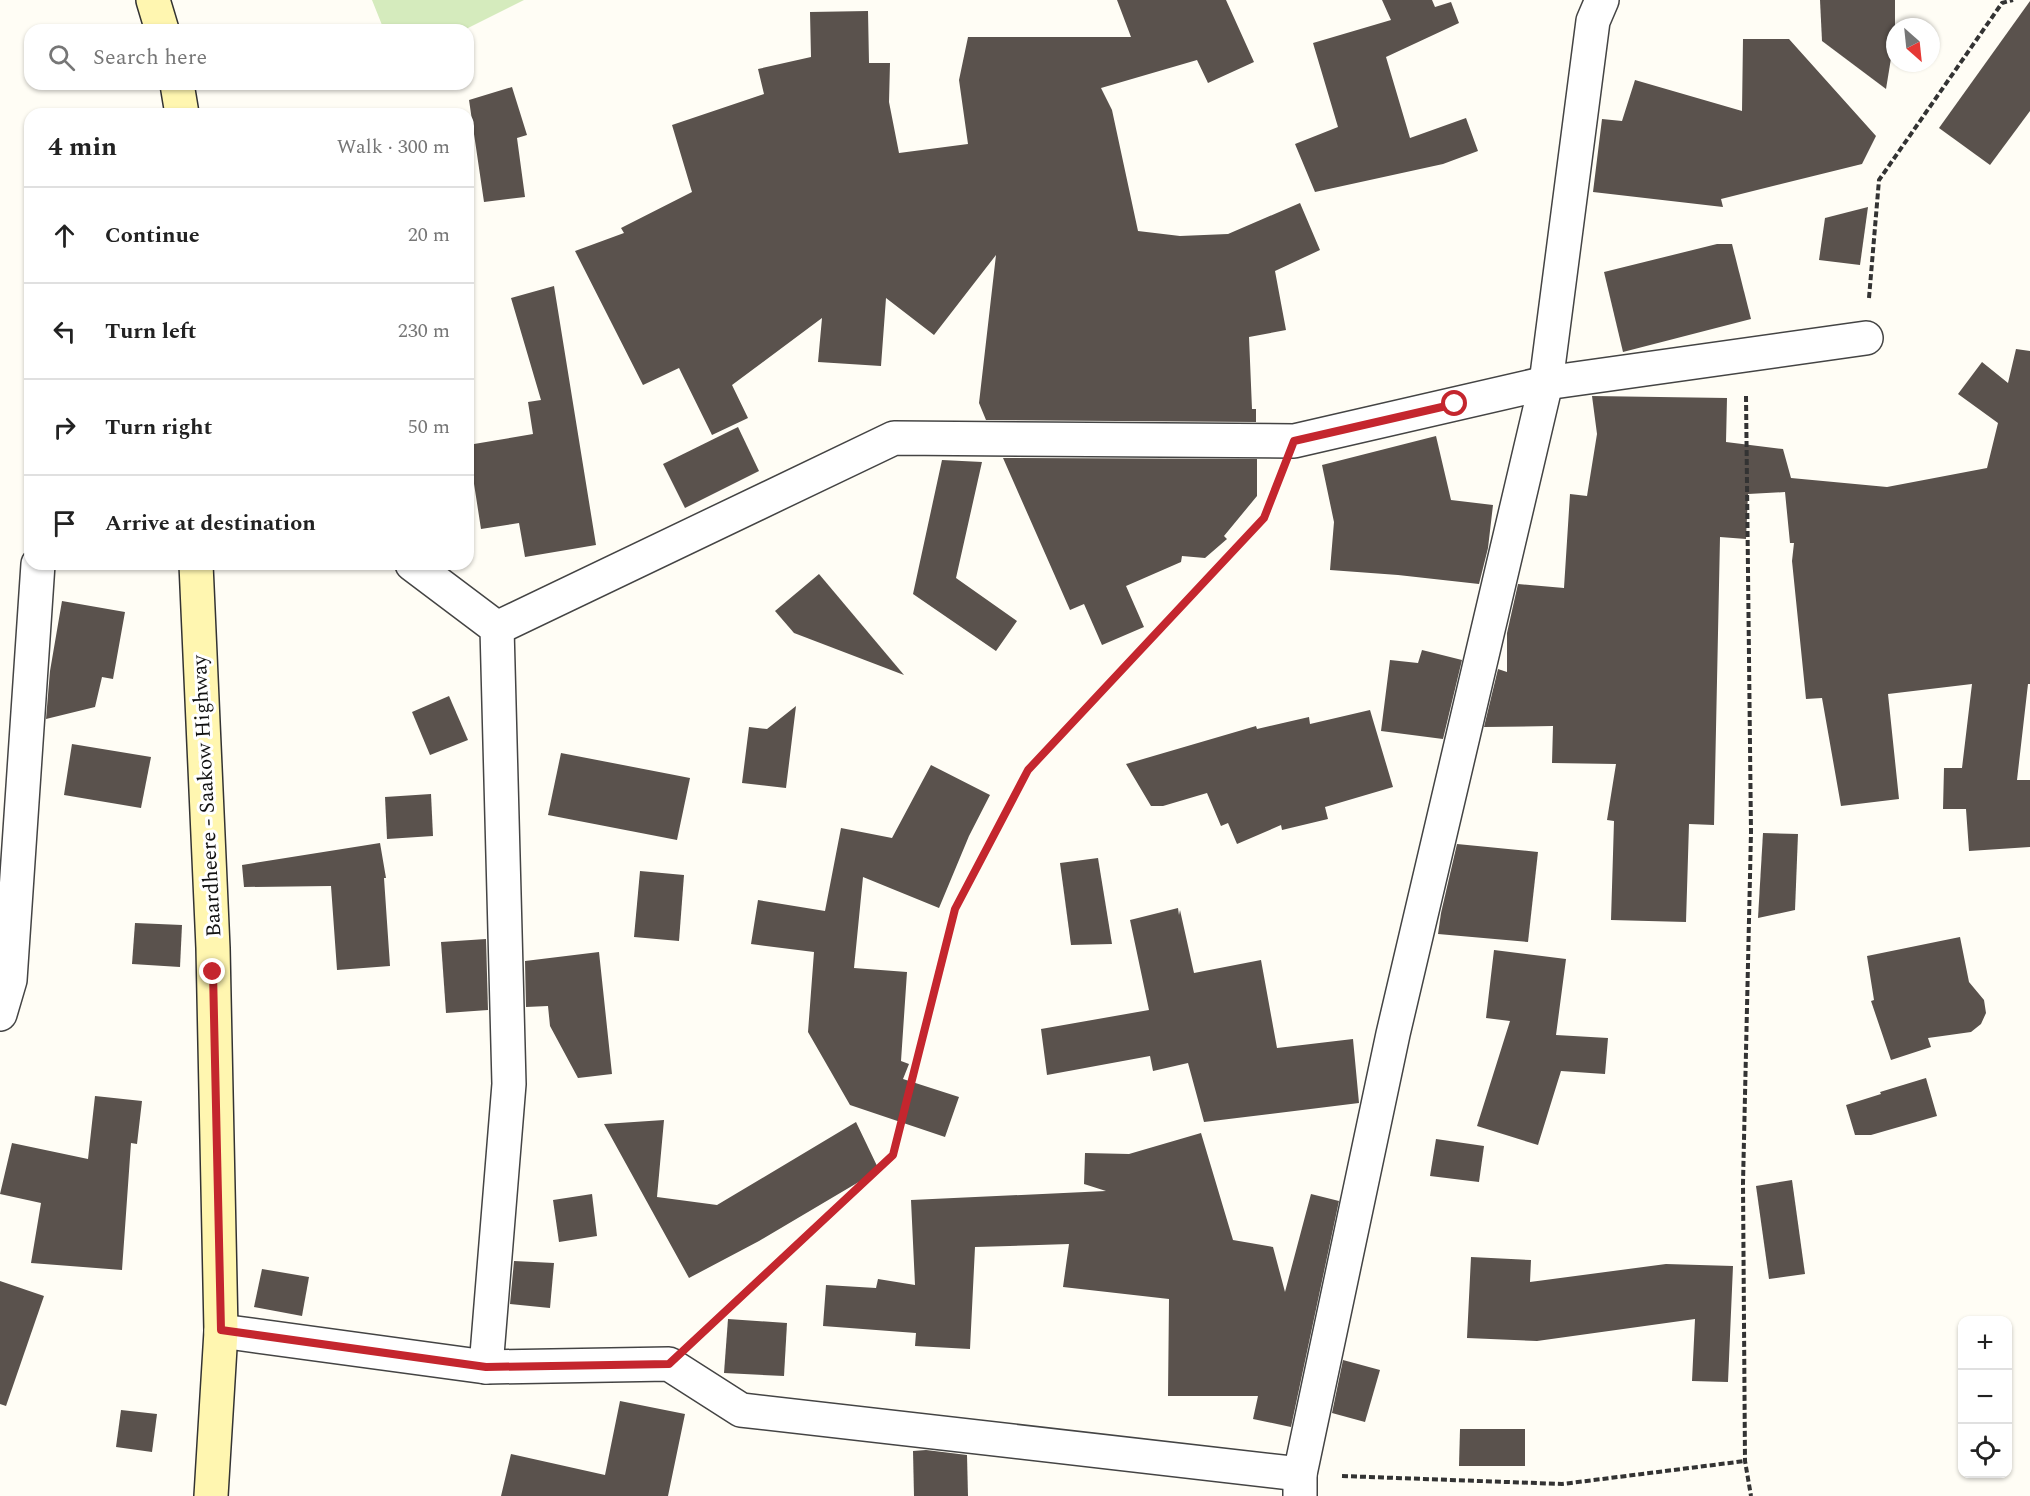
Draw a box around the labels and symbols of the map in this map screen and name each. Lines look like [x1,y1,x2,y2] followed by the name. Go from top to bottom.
[1886,18,1940,72] north arrow
[1441,390,1467,416] route start
[184,653,230,938] street label: Baardheere - Saakow Highway
[199,958,225,984] route end

